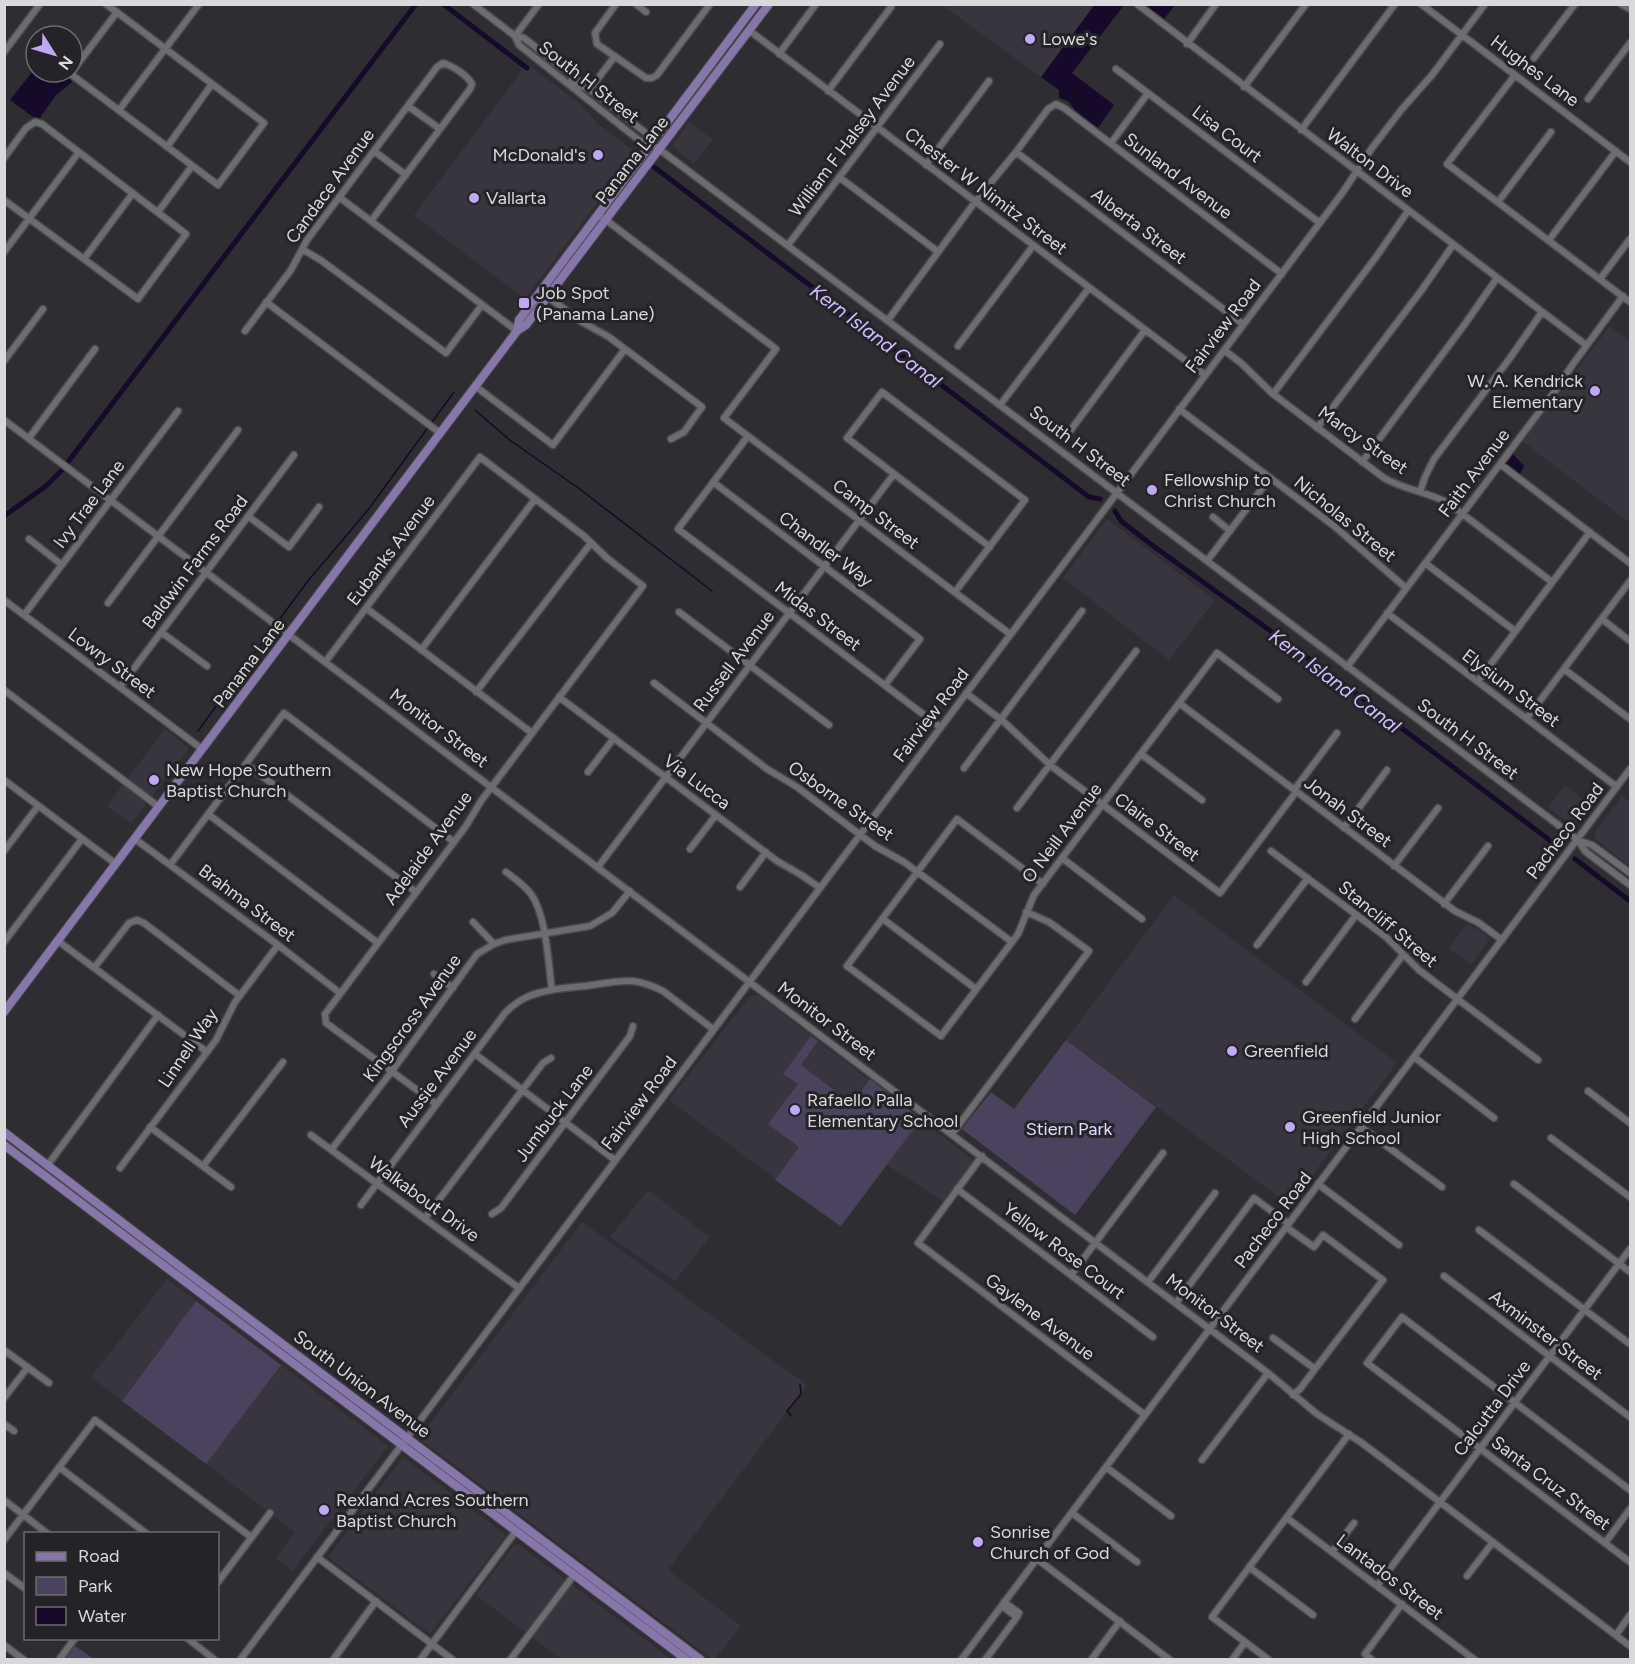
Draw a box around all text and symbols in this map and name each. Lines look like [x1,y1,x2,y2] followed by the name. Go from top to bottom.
[24,24,84,84] north arrow
[1042,28,1097,50] place label: Lowe's
[1486,31,1584,112] street label: Hughes Lane
[1023,32,1037,46] marker: Lowe's
[534,36,644,128] street label: South H Street
[784,51,920,221] street label: William F Halsey Avenue
[54,52,77,73] text: N
[1188,101,1266,168] street label: Lisa Court
[591,111,673,209] street label: Panama Lane
[900,123,1072,260] street label: Chester W Nimitz Street
[1322,123,1418,203] street label: Walton Drive
[281,124,379,248] street label: Candace Avenue
[1119,128,1237,224] street label: Sunland Avenue
[492,144,586,166] place label: McDonald's
[591,148,605,162] marker: McDonald's
[1087,183,1191,269] street label: Alberta Street
[486,187,546,209] place label: Vallarta
[467,191,481,205] marker: Vallarta
[1180,275,1266,377] street label: Fairview Road
[806,279,947,394] water label: Kern Island Canal
[536,282,655,325] place label: Job Spot (Panama Lane)
[517,296,531,310] marker: Job Spot (Panama Lane)
[1467,370,1584,413] place label: W. A. Kendrick Elementary
[1588,384,1602,398] marker: W. A. Kendrick Elementary
[1025,401,1135,491] street label: South H Street
[1314,401,1412,479] street label: Marcy Street
[1434,424,1515,522] street label: Faith Avenue
[49,455,130,553] street label: Ivy Trae Lane
[1164,469,1276,512] place label: Fellowship to Christ Church
[1290,471,1401,567] street label: Nicholas Street
[828,474,924,554] street label: Camp Street
[1145,483,1159,497] marker: Fellowship to Christ Church
[342,490,440,610] street label: Eubanks Avenue
[137,491,253,633] street label: Baldwin Farms Road
[775,506,878,592] street label: Chandler Way
[770,576,866,656] street label: Midas Street
[689,606,779,716] street label: Russell Avenue
[208,614,290,712] street label: Panama Lane
[64,623,160,703] street label: Lowry Street
[1265,624,1406,739] water label: Kern Island Canal
[1458,644,1564,732] street label: Elysium Street
[888,664,974,766] street label: Fairview Road
[385,684,493,772] street label: Monitor Street
[1413,694,1523,784] street label: South H Street
[659,750,735,814] street label: Via Lucca
[784,756,898,846] street label: Osborne Street
[166,759,331,802] place label: New Hope Southern Baptist Church
[1300,772,1396,852] street label: Jonah Street
[147,773,161,787] marker: New Hope Southern Baptist Church
[1017,778,1107,887] street label: O Neill Avenue
[1522,778,1608,884] street label: Pacheco Road
[379,787,477,909] street label: Adelaide Avenue
[1110,788,1204,866] street label: Claire Street
[194,859,300,947] street label: Brahma Street
[1334,876,1442,972] street label: Stancliff Street
[358,950,466,1086] street label: Kingscross Avenue
[773,977,881,1065] street label: Monitor Street
[153,1004,223,1092] street label: Linnell Way
[393,1024,481,1132] street label: Aussie Avenue
[1244,1040,1329,1062] place label: Greenfield
[1225,1044,1239,1058] marker: Greenfield
[596,1052,682,1154] street label: Fairview Road
[510,1060,598,1166] street label: Jumbuck Lane
[807,1089,958,1132] place label: Rafaello Palla Elementary School
[788,1103,802,1117] marker: Rafaello Palla Elementary School
[1302,1106,1441,1149] place label: Greenfield Junior High School
[1026,1118,1113,1140] park label: Stiern Park
[1283,1120,1297,1134] marker: Greenfield Junior High School
[364,1152,484,1247] street label: Walkabout Drive
[1230,1167,1316,1273] street label: Pacheco Road
[999,1198,1129,1304] street label: Yellow Rose Court
[981,1269,1099,1365] street label: Gaylene Avenue
[1161,1269,1269,1357] street label: Monitor Street
[1485,1285,1607,1385] street label: Axminster Street
[289,1325,435,1443] street label: South Union Avenue
[1449,1355,1535,1460] street label: Calcutta Drive
[1487,1431,1615,1535] street label: Santa Cruz Street
[336,1489,529,1532] place label: Rexland Acres Southern Baptist Church
[317,1503,331,1517] marker: Rexland Acres Southern Baptist Church
[990,1521,1110,1564] place label: Sonrise Church of God
[1332,1529,1448,1625] street label: Lantados Street
[24,1532,219,1640] legend
[971,1535,985,1549] marker: Sonrise Church of God
[78,1545,119,1567] text: Road
[78,1575,113,1597] text: Park
[78,1605,126,1627] text: Water

